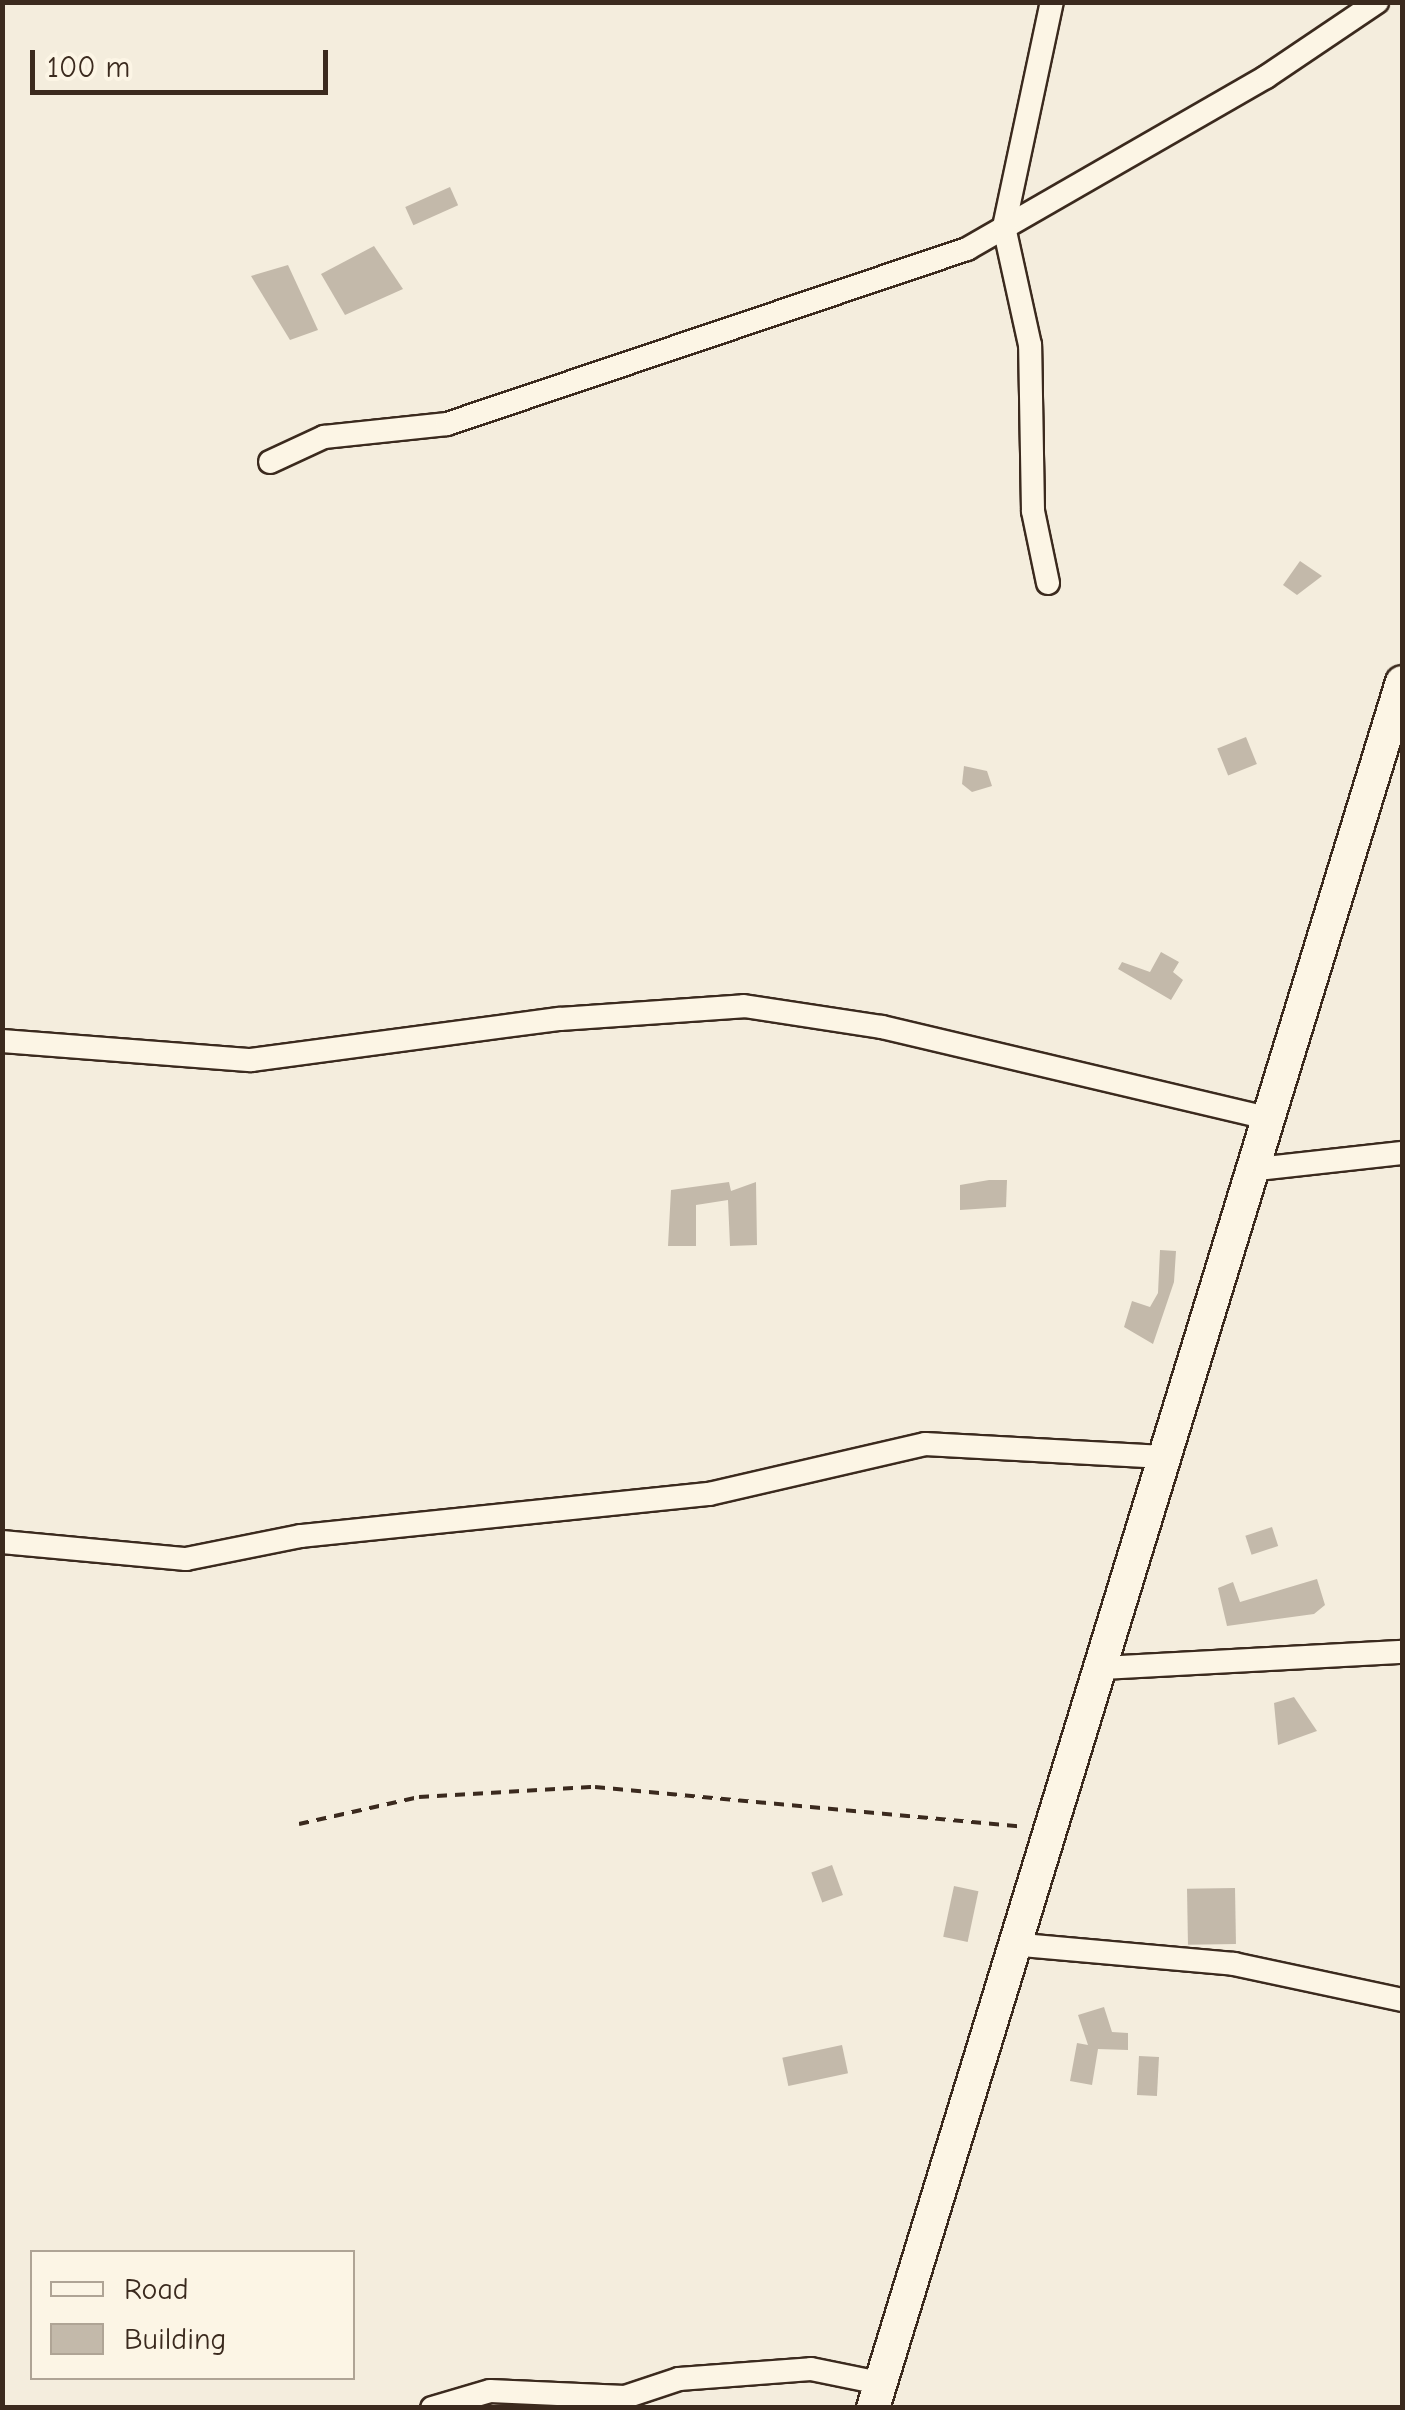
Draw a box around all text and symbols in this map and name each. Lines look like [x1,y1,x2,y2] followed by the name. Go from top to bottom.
[35,30,332,92] scale bar
[47,50,130,85] text: 100 m
[30,2250,355,2380] legend
[124,2272,189,2307] text: Road
[124,2322,227,2357] text: Building

